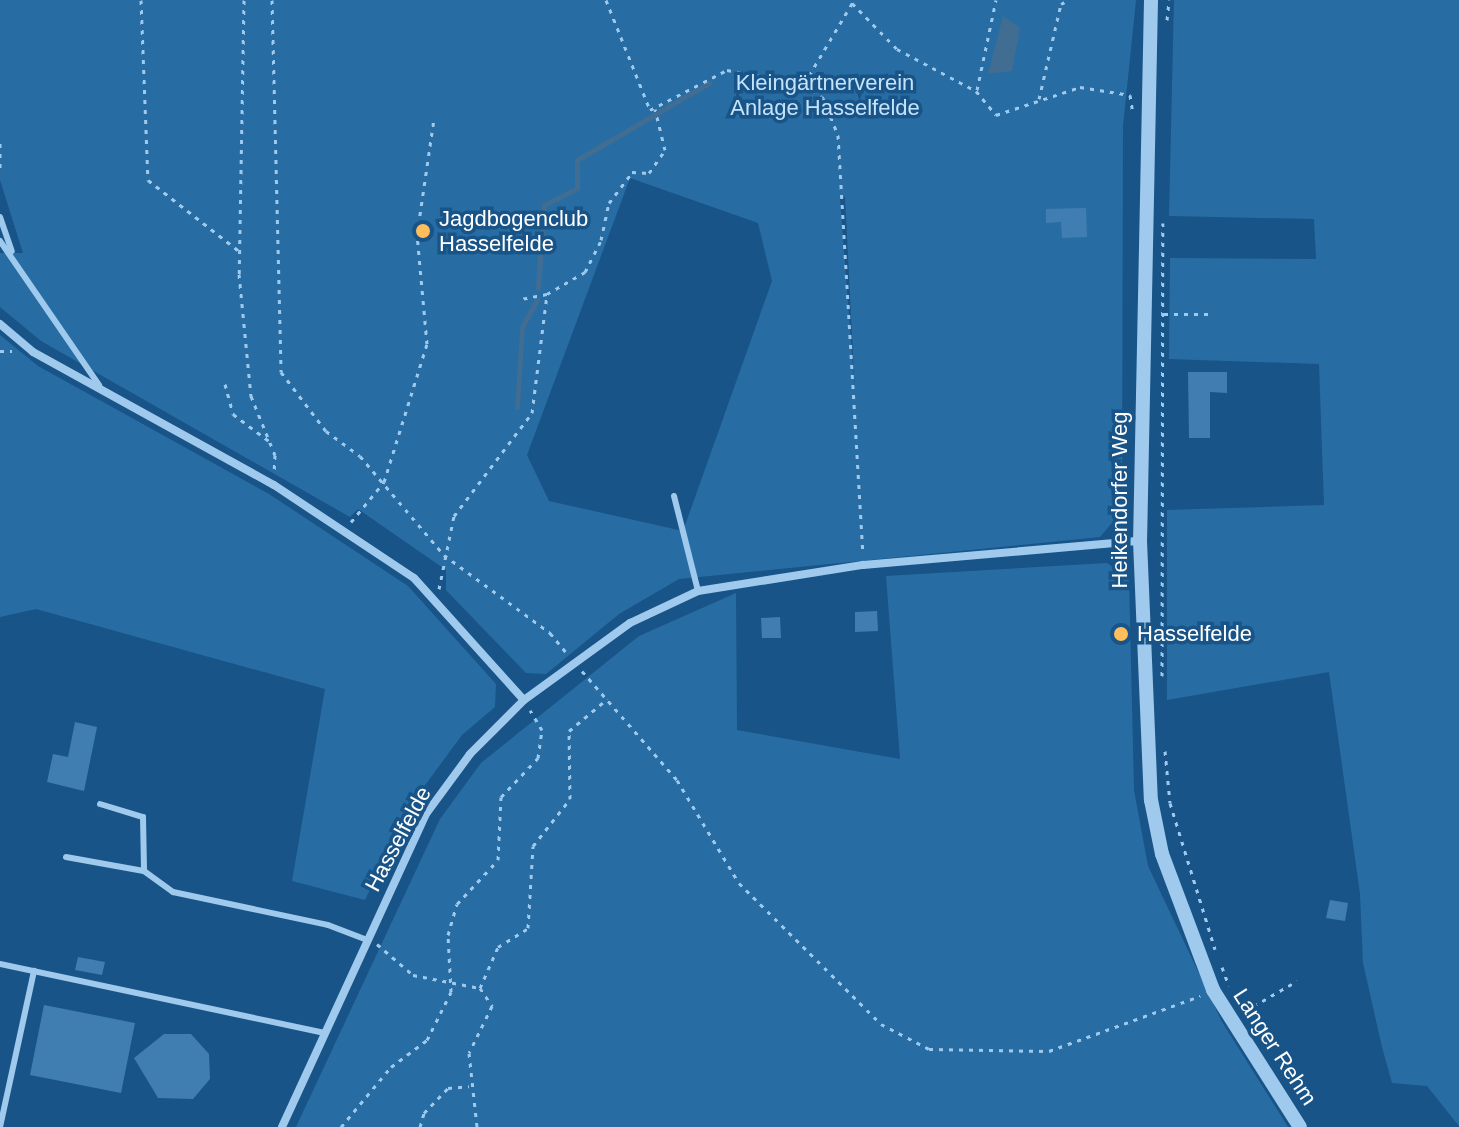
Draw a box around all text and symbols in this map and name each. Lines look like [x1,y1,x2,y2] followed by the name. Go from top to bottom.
[730,69,920,120] park label: Kleingärtnerverein Anlage Hasselfelde
[439,205,588,256] place label: Jagdbogenclub Hasselfelde
[414,222,432,240] marker: Jagdbogenclub Hasselfelde
[1107,412,1133,588] street label: Heikendorfer Weg
[1137,621,1252,647] place label: Hasselfelde
[1112,625,1130,643] marker: Hasselfelde
[359,782,437,896] street label: Hasselfelde
[1228,984,1322,1110] street label: Langer Rehm

